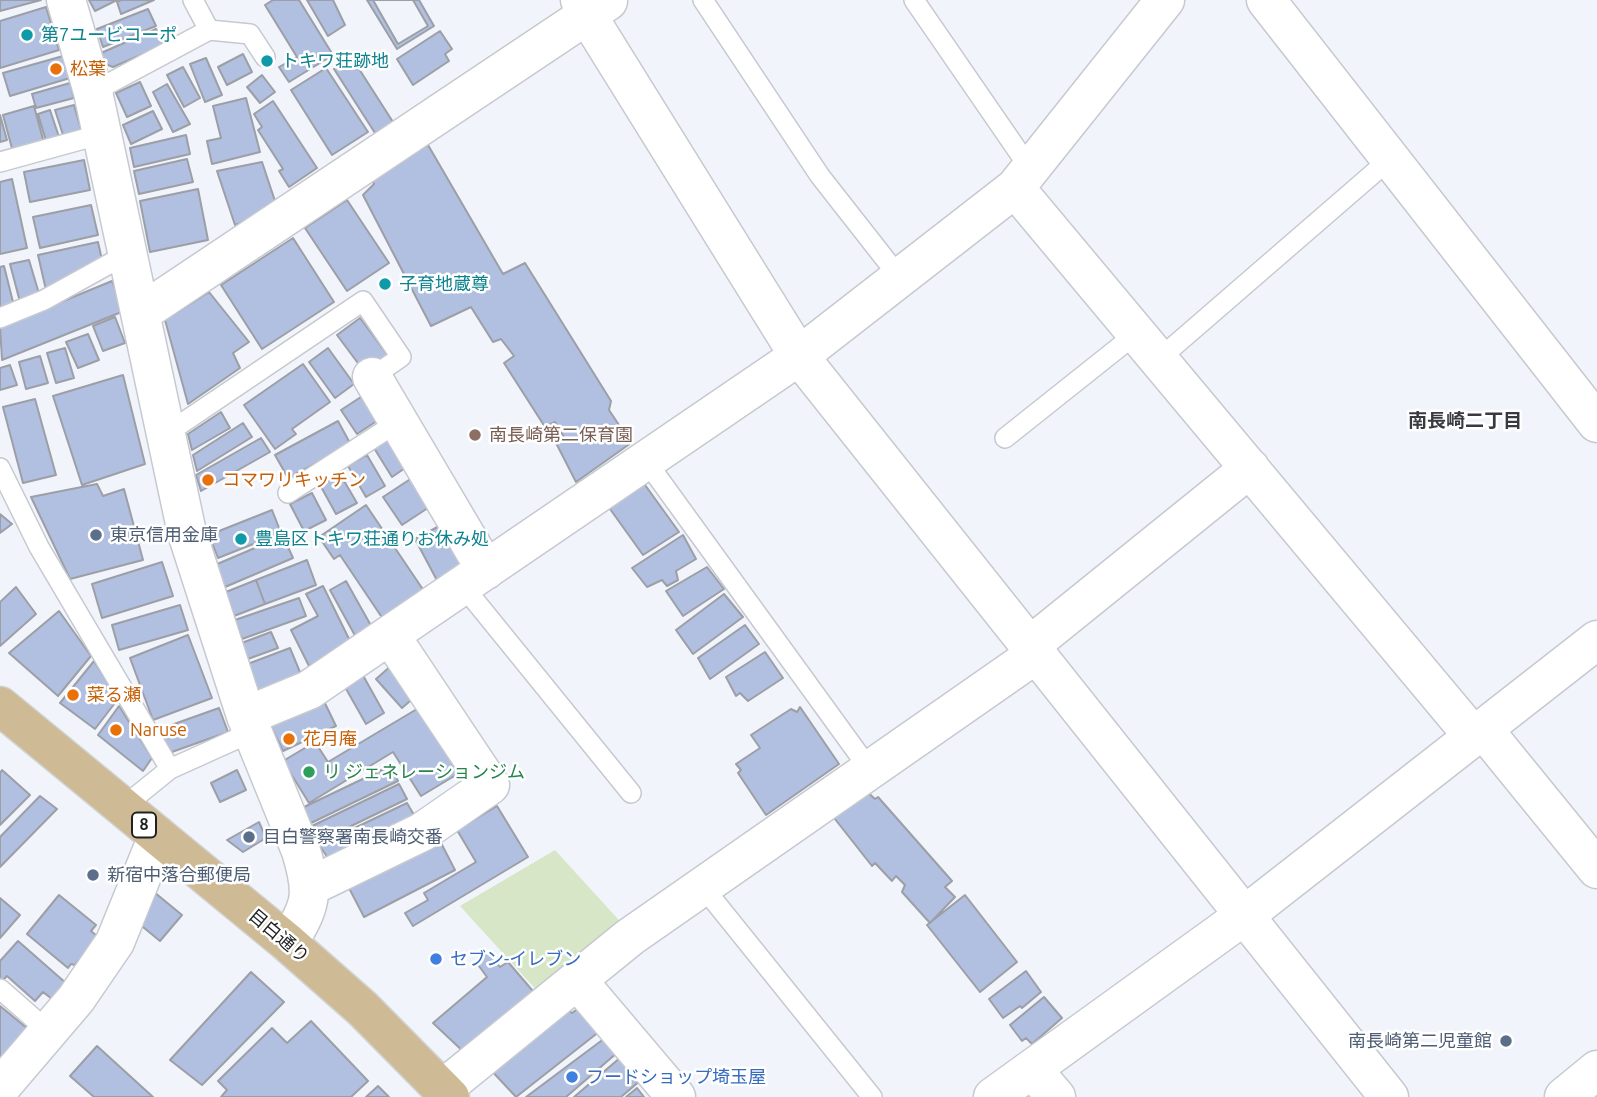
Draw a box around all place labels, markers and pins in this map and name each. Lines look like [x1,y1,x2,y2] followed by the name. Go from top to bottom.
[41,24,177,46] place label: 第7ユービコーポ
[19,27,35,43] marker: 第7ユービコーポ
[281,50,389,72] place label: トキワ荘跡地
[259,53,275,69] marker: トキワ荘跡地
[70,58,106,80] place label: 松葉
[48,61,64,77] marker: 松葉
[399,273,489,295] place label: 子育地蔵尊
[377,276,393,292] marker: 子育地蔵尊
[489,424,633,446] place label: 南長崎第二保育園
[467,427,483,443] marker: 南長崎第二保育園
[222,469,366,491] place label: コマワリキッチン
[200,472,216,488] marker: コマワリキッチン
[110,524,218,546] place label: 東京信用金庫
[88,527,104,543] marker: 東京信用金庫
[255,528,489,550] place label: 豊島区トキワ荘通りお休み処
[233,531,249,547] marker: 豊島区トキワ荘通りお休み処
[87,684,141,706] place label: 菜る瀬
[65,687,81,703] marker: 菜る瀬
[130,719,187,741] place label: Naruse
[108,722,124,738] marker: Naruse
[303,728,357,750] place label: 花月庵
[281,731,297,747] marker: 花月庵
[323,761,525,783] place label: リ ジェネレーションジム
[301,764,317,780] marker: リ ジェネレーションジム
[263,826,443,848] place label: 目白警察署南長崎交番
[241,829,257,845] marker: 目白警察署南長崎交番
[107,864,251,886] place label: 新宿中落合郵便局
[85,867,101,883] marker: 新宿中落合郵便局
[450,948,581,970] place label: セブン-イレブン
[428,951,444,967] marker: セブン-イレブン
[1348,1030,1492,1052] place label: 南長崎第二児童館
[1498,1033,1514,1049] marker: 南長崎第二児童館
[586,1066,766,1088] place label: フードショップ埼玉屋
[564,1069,580,1085] marker: フードショップ埼玉屋

